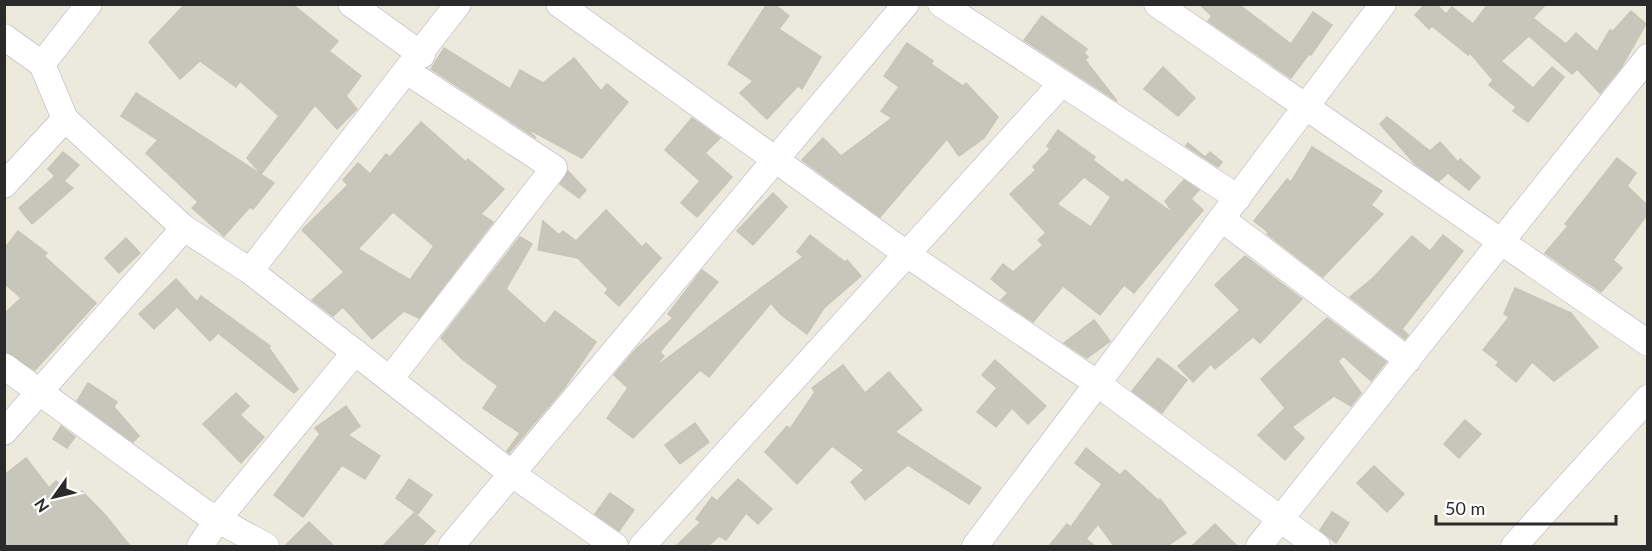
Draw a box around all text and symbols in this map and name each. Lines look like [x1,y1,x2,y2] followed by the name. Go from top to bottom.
[24,467,84,527] north arrow
[1436,488,1616,526] scale bar
[30,495,52,516] text: N
[1445,497,1485,519] text: 50 m

